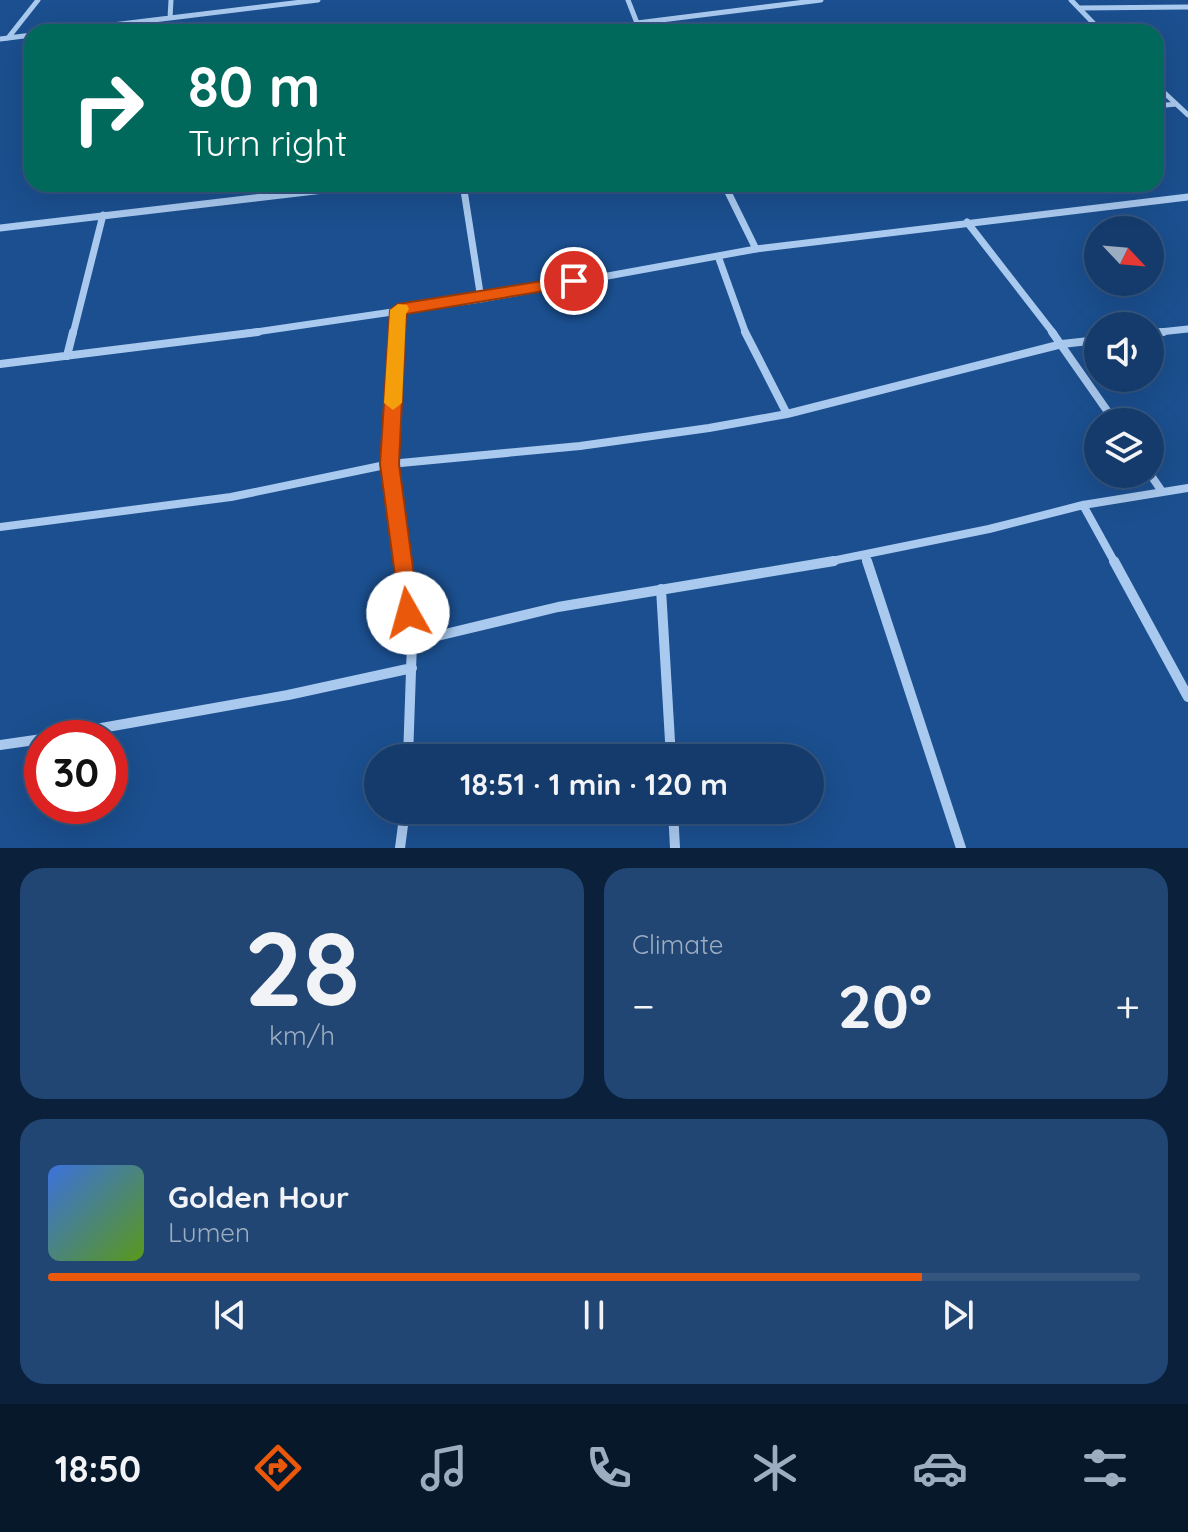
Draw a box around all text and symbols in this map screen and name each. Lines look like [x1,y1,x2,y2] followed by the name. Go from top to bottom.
[188,51,320,121] text: 80 m
[56,56,160,160] icon: right
[188,120,347,165] text: Turn right
[1084,216,1164,296] north arrow
[1084,216,1164,488] map controls
[540,247,608,315] pin
[552,259,596,303] icon: arrive
[1084,312,1164,392] button: sound
[1084,408,1164,488] button: layers
[366,571,450,655] position arrow
[24,720,128,824] speed limit sign: 30
[460,765,728,803] text: 18:51 · 1 min · 120 m
[244,902,360,1032] text: 28
[632,928,723,961] text: Climate
[838,968,932,1043] text: 20°
[632,978,655,1033] text: −
[1115,978,1140,1033] text: +
[269,1019,335,1052] text: km/h
[168,1178,349,1216] text: Golden Hour
[168,1216,250,1249] text: Lumen
[208,1293,252,1337] icon: previous
[572,1293,616,1337] icon: pause
[936,1293,980,1337] icon: next
[250,1440,306,1496] icon: directions
[416,1440,472,1496] icon: music
[581,1440,637,1496] icon: phone
[747,1440,803,1496] icon: climate
[912,1440,968,1496] icon: car
[1077,1440,1133,1496] icon: filters
[55,1446,141,1491] text: 18:50

